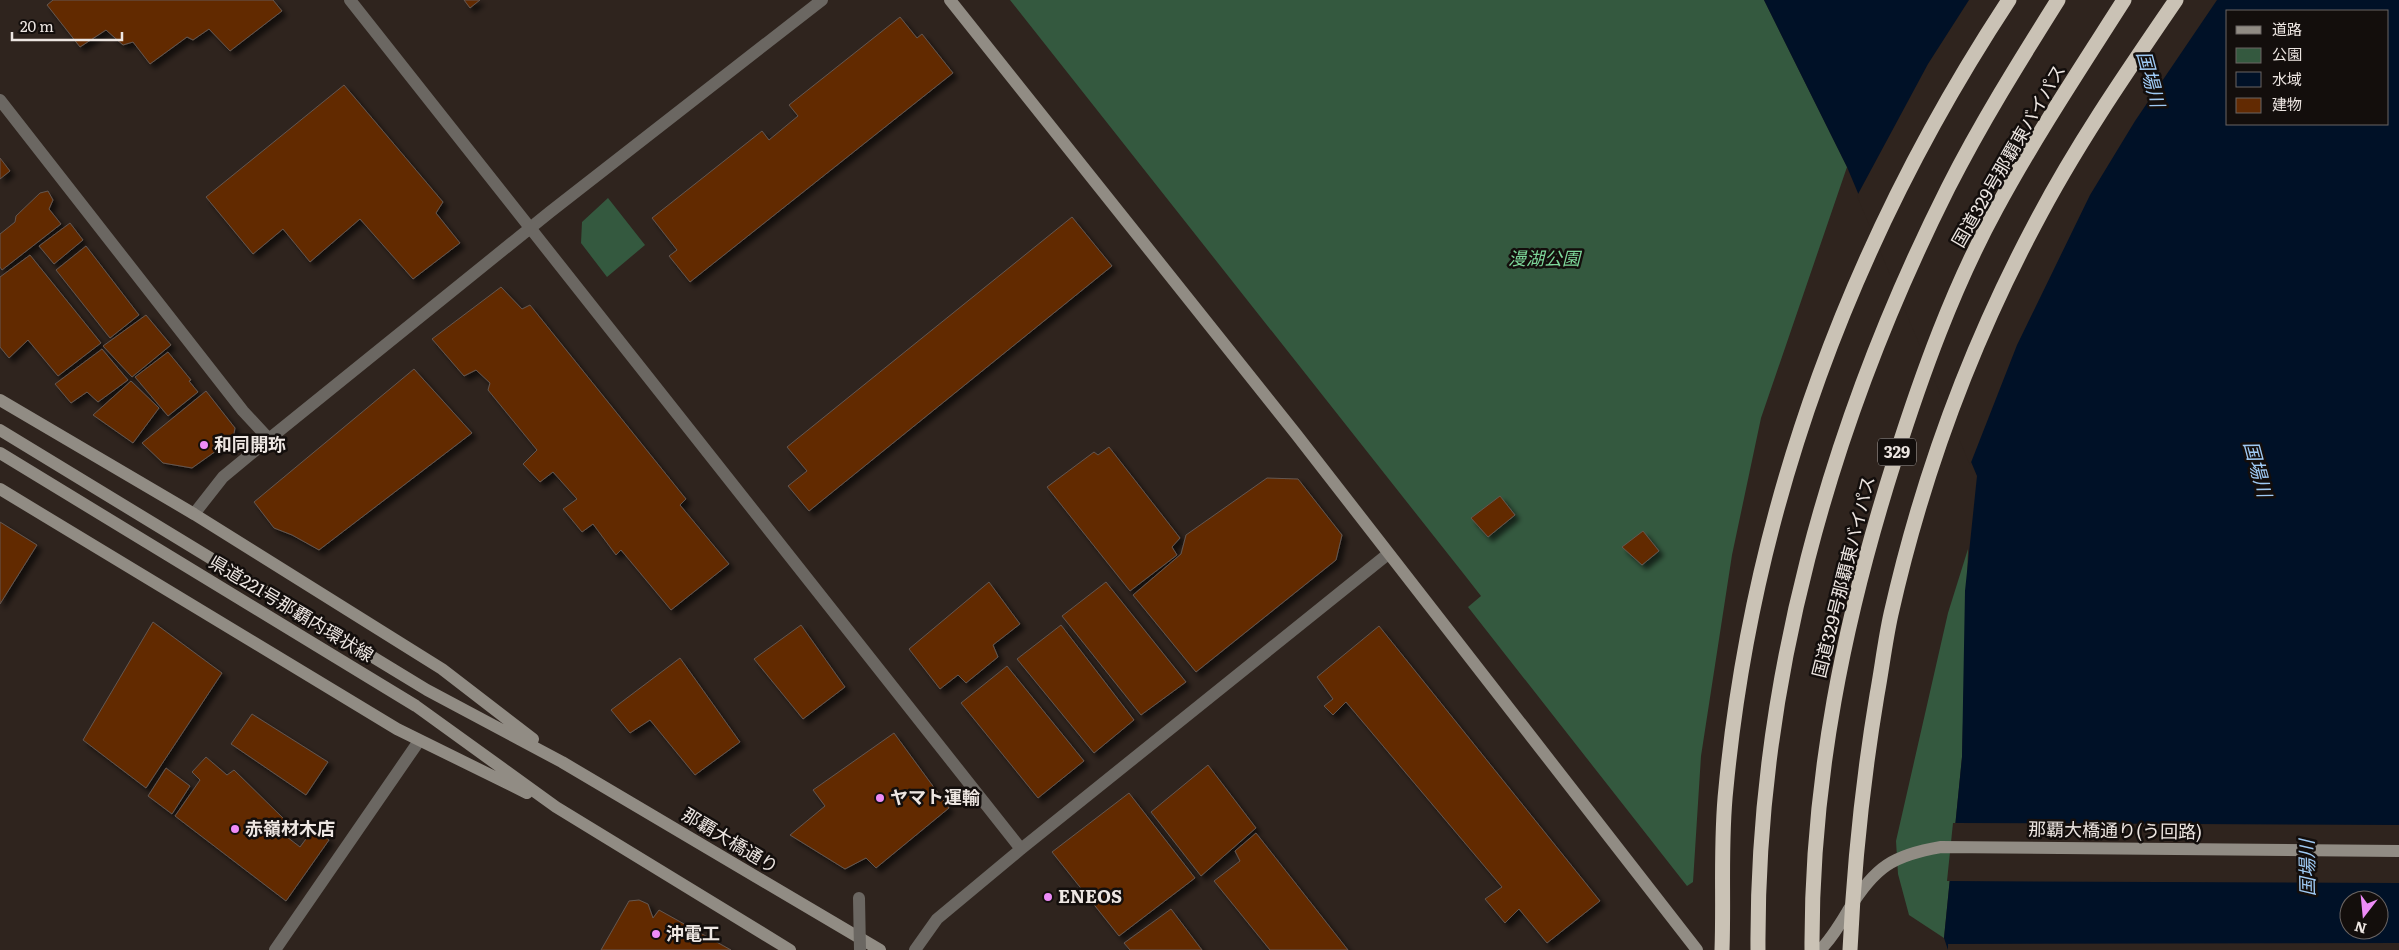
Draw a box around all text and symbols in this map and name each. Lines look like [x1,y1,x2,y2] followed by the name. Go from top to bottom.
[12,10,122,42] scale bar
[2226,10,2389,125] legend
[20,14,54,37] text: 20 m
[2272,17,2302,40] text: 道路
[2272,42,2302,65] text: 公園
[2131,48,2173,112] water label: 国場川
[1944,59,2071,252] street label: 国道329号那覇東バイパス
[2272,67,2302,90] text: 水域
[2272,92,2302,115] text: 建物
[1508,244,1583,271] park label: 漫湖公園
[214,430,286,457] place label: 和同開珎
[1878,438,1916,466] road number: 329
[2238,438,2280,502] water label: 国場川
[198,439,210,451] marker: 和同開珎
[1804,473,1881,681] street label: 国道329号那覇東バイパス
[204,548,379,668] street label: 県道221号那覇内環状線
[890,783,980,810] place label: ヤマト運輸
[874,792,886,804] marker: ヤマト運輸
[678,800,784,879] street label: 那覇大橋通り
[245,814,335,841] place label: 赤嶺材木店
[2028,814,2202,845] street label: 那覇大橋通り(う回路)
[229,823,241,835] marker: 赤嶺材木店
[2291,837,2320,897] water label: 国場川
[1058,882,1122,909] place label: ENEOS
[2339,890,2389,940] north arrow
[1042,891,1054,903] marker: ENEOS
[2351,917,2369,940] text: N
[666,919,720,946] place label: 沖電工
[650,928,662,940] marker: 沖電工

